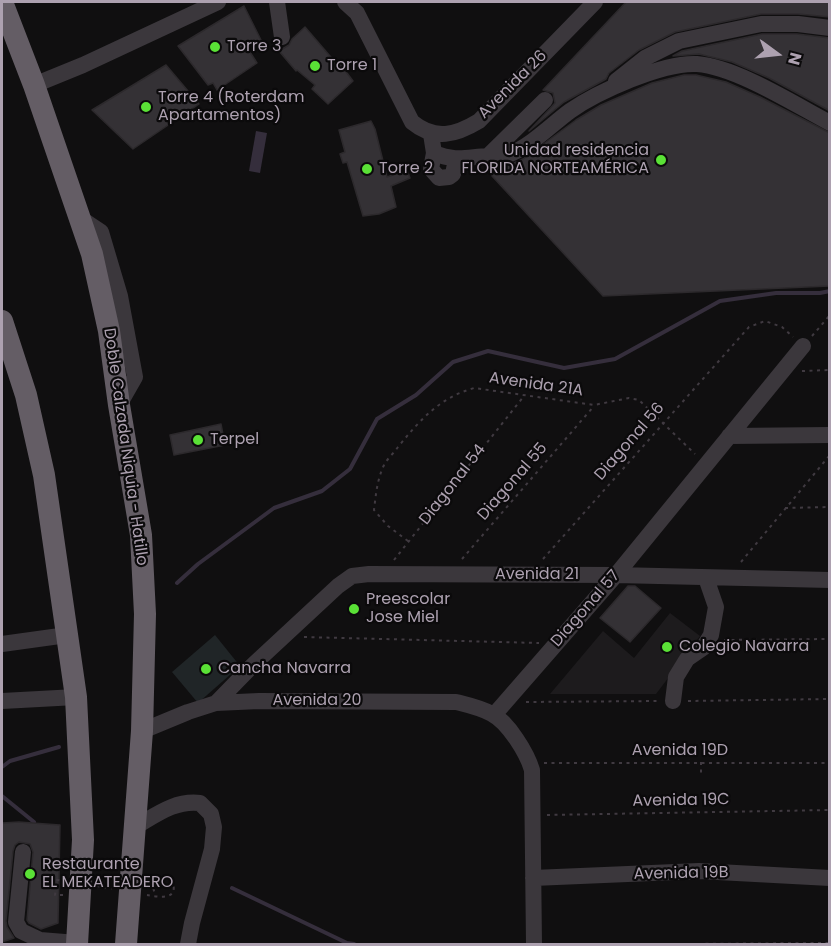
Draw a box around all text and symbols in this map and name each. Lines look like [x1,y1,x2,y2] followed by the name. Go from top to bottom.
[747,24,807,84] north arrow
[227,37,281,57] place label: Torre 3
[208,40,222,54] marker: Torre 3
[475,47,551,123] street label: Avenida 26
[782,50,808,68] text: N
[327,56,377,76] place label: Torre 1
[308,59,322,73] marker: Torre 1
[158,88,304,126] place label: Torre 4 (Roterdam Apartamentos)
[139,100,153,114] marker: Torre 4 (Roterdam Apartamentos)
[461,141,649,179] place label: Unidad residencia FLORIDA NORTEAMÉRICA
[654,153,668,167] marker: Unidad residencia FLORIDA NORTEAMÉRICA
[379,159,433,179] place label: Torre 2
[360,162,374,176] marker: Torre 2
[99,327,151,567] street label: Doble Calzada Niquia - Hatillo
[488,369,584,401] street label: Avenida 21A
[591,399,669,485] street label: Diagonal 56
[210,430,259,450] place label: Terpel
[191,433,205,447] marker: Terpel
[474,439,552,525] street label: Diagonal 55
[416,441,490,529] street label: Diagonal 54
[495,565,579,585] street label: Avenida 21
[548,567,624,651] street label: Diagonal 57
[366,590,450,628] place label: Preescolar Jose Miel
[347,602,361,616] marker: Preescolar Jose Miel
[679,637,809,657] place label: Colegio Navarra
[660,640,674,654] marker: Colegio Navarra
[218,659,351,679] place label: Cancha Navarra
[199,662,213,676] marker: Cancha Navarra
[272,691,362,711] street label: Avenida 20
[632,741,728,761] street label: Avenida 19D
[632,791,730,811] street label: Avenida 19C
[42,855,173,893] place label: Restaurante EL MEKATEADERO
[633,864,729,884] street label: Avenida 19B
[23,867,37,881] marker: Restaurante EL MEKATEADERO

